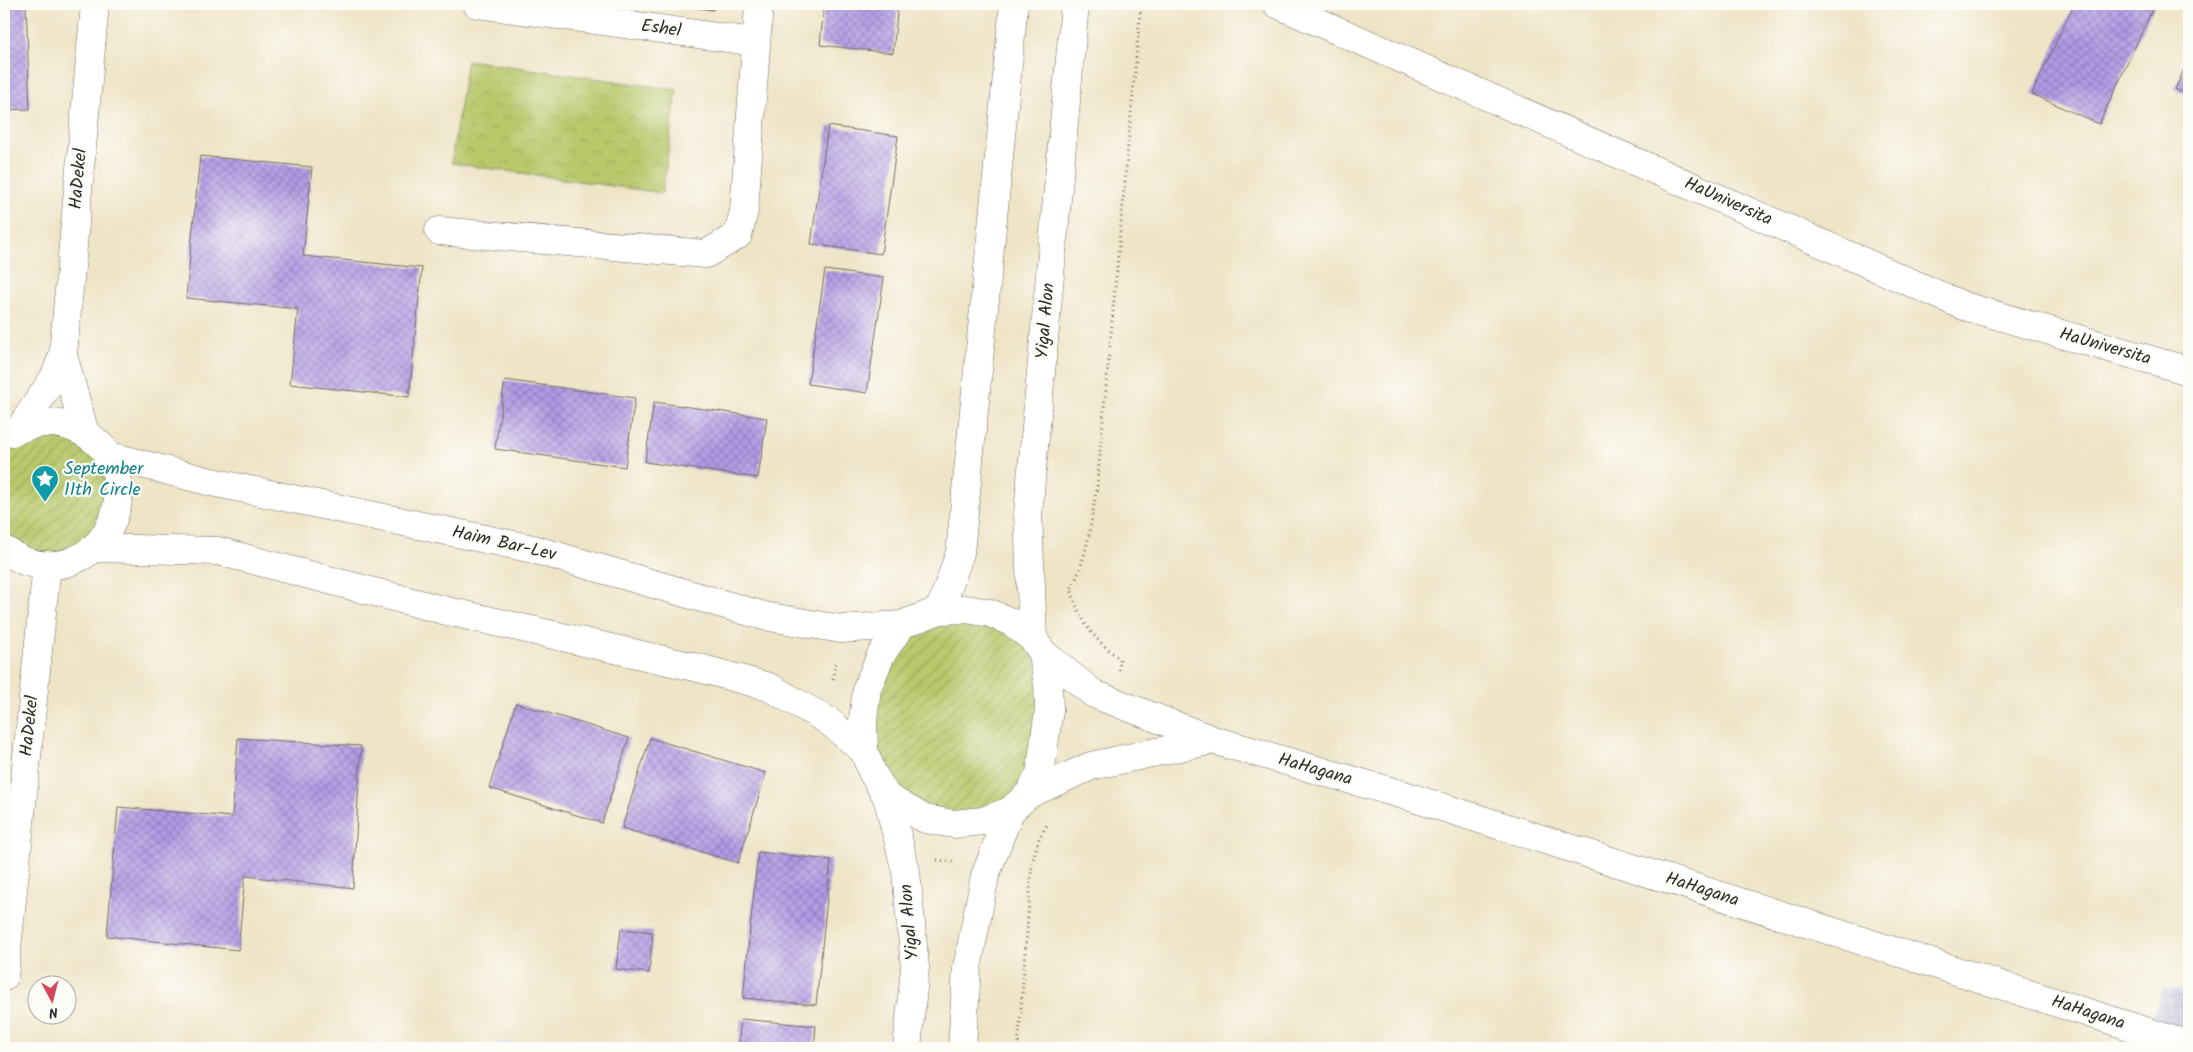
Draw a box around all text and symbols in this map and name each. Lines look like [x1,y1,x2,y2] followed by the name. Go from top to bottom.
[639,12,684,46] street label: Eshel
[62,147,96,211] street label: HaDekel
[1679,170,1777,234] street label: HaUniversita
[1028,282,1064,360] street label: Yigal Alon
[2056,320,2154,374] street label: HaUniversita
[64,455,144,505] place label: September 11th Circle
[30,464,60,503] place icon: September 11th Circle
[449,518,559,570] street label: Haim Bar-Lev
[12,693,48,758] street label: HaDekel
[1274,746,1356,794] street label: HaHagana
[1661,864,1743,916] street label: HaHagana
[892,883,928,961] street label: Yigal Alon
[28,974,78,1024] north arrow
[2047,987,2129,1039] street label: HaHagana
[48,1000,59,1023] text: N

